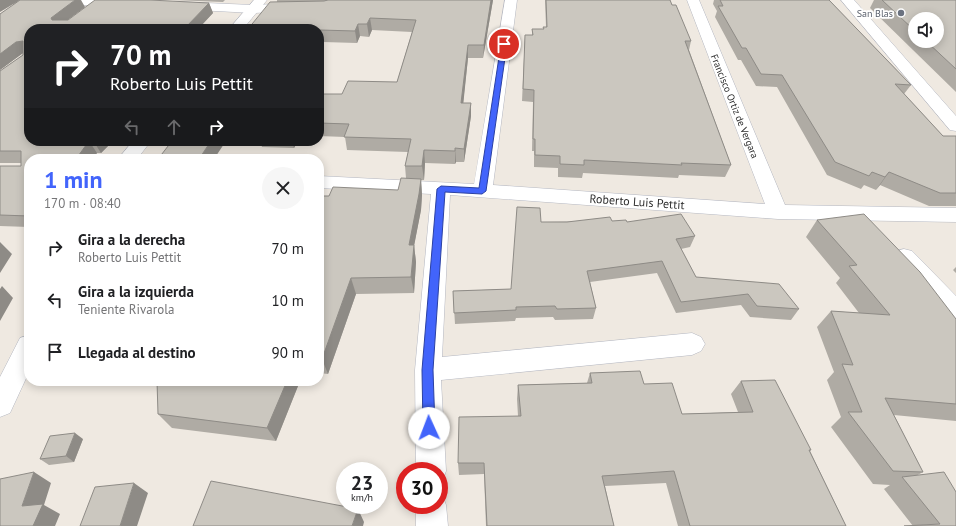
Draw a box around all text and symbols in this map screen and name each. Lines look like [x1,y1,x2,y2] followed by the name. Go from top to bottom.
[857,7,893,20] place label: San Blas
[896,8,906,18] marker: San Blas
[908,12,944,48] map controls
[908,12,944,48] button: sound
[487,27,521,61] pin
[493,33,515,55] icon: arrive
[110,36,171,73] text: 70 m
[44,40,96,92] icon: right
[708,52,761,160] street label: Francisco Ortiz de Vergara
[110,72,253,95] text: Roberto Luis Pettit
[121,116,143,138] icon: left
[163,116,185,138] icon: ahead
[205,116,227,138] icon: right
[44,164,103,195] text: 1 min
[262,167,304,209] button: close
[589,191,685,212] street label: Roberto Luis Pettit
[44,195,121,212] text: 170 m · 08:40
[78,230,185,249] text: Gira a la derecha
[44,237,66,259] icon: right
[271,239,304,258] text: 70 m
[78,249,181,266] text: Roberto Luis Pettit
[78,282,194,301] text: Gira a la izquierda
[44,289,66,311] icon: left
[271,291,304,310] text: 10 m
[78,301,174,318] text: Teniente Rivarola
[44,341,66,363] icon: arrive
[78,343,196,362] text: Llegada al destino
[271,343,304,362] text: 90 m
[408,407,450,449] position arrow
[396,462,448,514] speed limit sign: 30
[351,470,373,496] text: 23
[351,491,373,504] text: km/h

